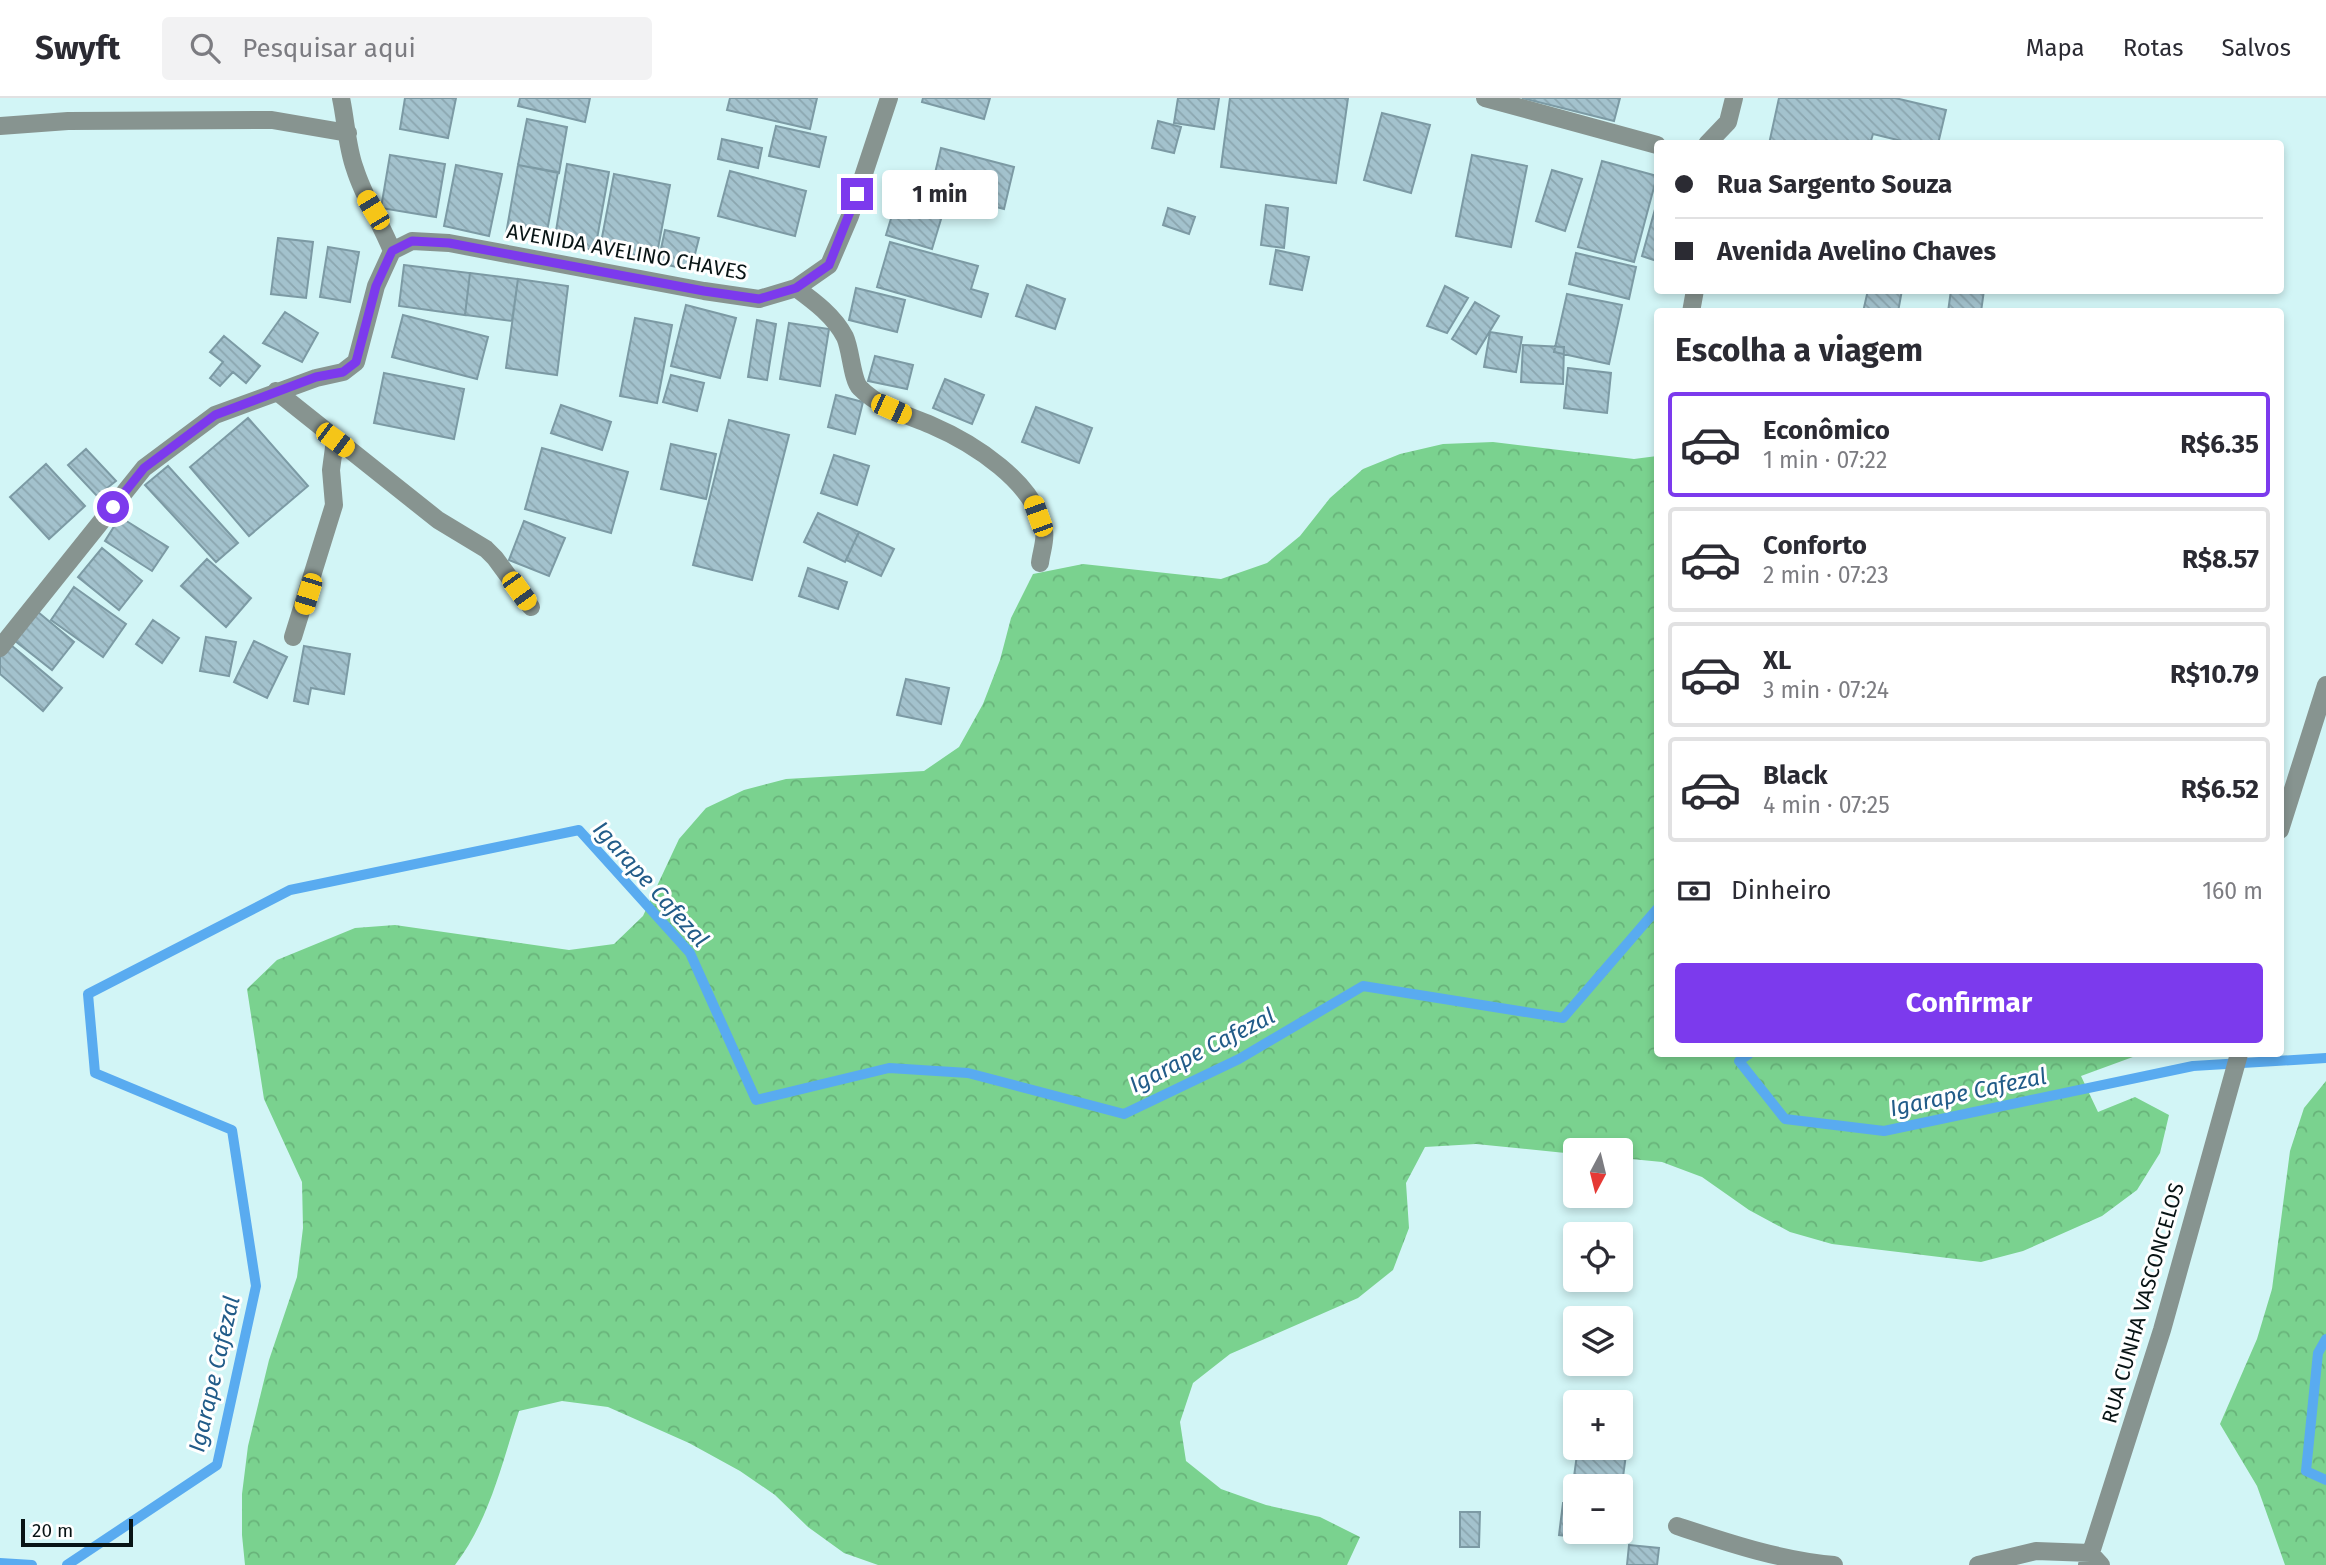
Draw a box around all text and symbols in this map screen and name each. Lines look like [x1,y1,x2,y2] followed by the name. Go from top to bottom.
[162,17,652,80] search box
[35,28,120,68] text: Swyft
[186,29,224,67] icon: search
[242,33,416,64] text: Pesquisar aqui
[2026,34,2085,62] text: Mapa
[2123,34,2183,62] text: Rotas
[2221,34,2291,62] text: Salvos
[1717,169,1952,200] text: Rua Sargento Souza
[882,170,997,218] callout: 1 min
[841,178,873,210] route end
[912,180,968,208] text: 1 min
[354,187,393,233] car
[505,218,749,286] street label: AVENIDA AVELINO CHAVES
[1717,236,1996,267] text: Avenida Avelino Chaves
[1675,331,1923,369] text: Escolha a viagem
[868,391,915,427] car
[1679,413,1742,476] icon: car
[1763,415,1890,446] text: Econômico
[312,419,359,461] car
[2180,429,2259,460] text: R$6.35
[1763,446,1887,474] text: 1 min · 07:22
[97,491,129,523] route start
[1021,493,1056,539] car
[1679,528,1742,591] icon: car
[1763,530,1867,561] text: Conforto
[2182,544,2259,575] text: R$8.57
[1763,561,1889,589] text: 2 min · 07:23
[499,568,540,614] car
[292,571,325,617] car
[1679,643,1742,706] icon: car
[1763,645,1791,676] text: XL
[2170,659,2259,690] text: R$10.79
[1763,676,1889,704] text: 3 min · 07:24
[1679,758,1742,821] icon: car
[1763,760,1828,791] text: Black
[2181,774,2259,805] text: R$6.52
[1763,791,1890,819] text: 4 min · 07:25
[587,815,715,953] water label: Igarape Cafezal
[1675,872,1713,910] icon: cash
[1731,875,1832,906] text: Dinheiro
[2202,877,2263,905] text: 160 m
[1675,963,2263,1043] button: Confirmar
[1125,1001,1279,1099] water label: Igarape Cafezal
[1887,1062,2049,1122] water label: Igarape Cafezal
[1563,1138,1633,1208] north arrow
[1563,1138,1633,1544] map controls
[2096,1180,2190,1426] street label: RUA CUNHA VASCONCELOS
[1563,1222,1633,1292] button: locate
[182,1293,246,1455] water label: Igarape Cafezal
[1563,1306,1633,1376] button: layers
[1563,1390,1633,1460] button: +
[1563,1474,1633,1544] button: −
[21,1516,133,1548] scale bar
[32,1519,73,1542] text: 20 m

